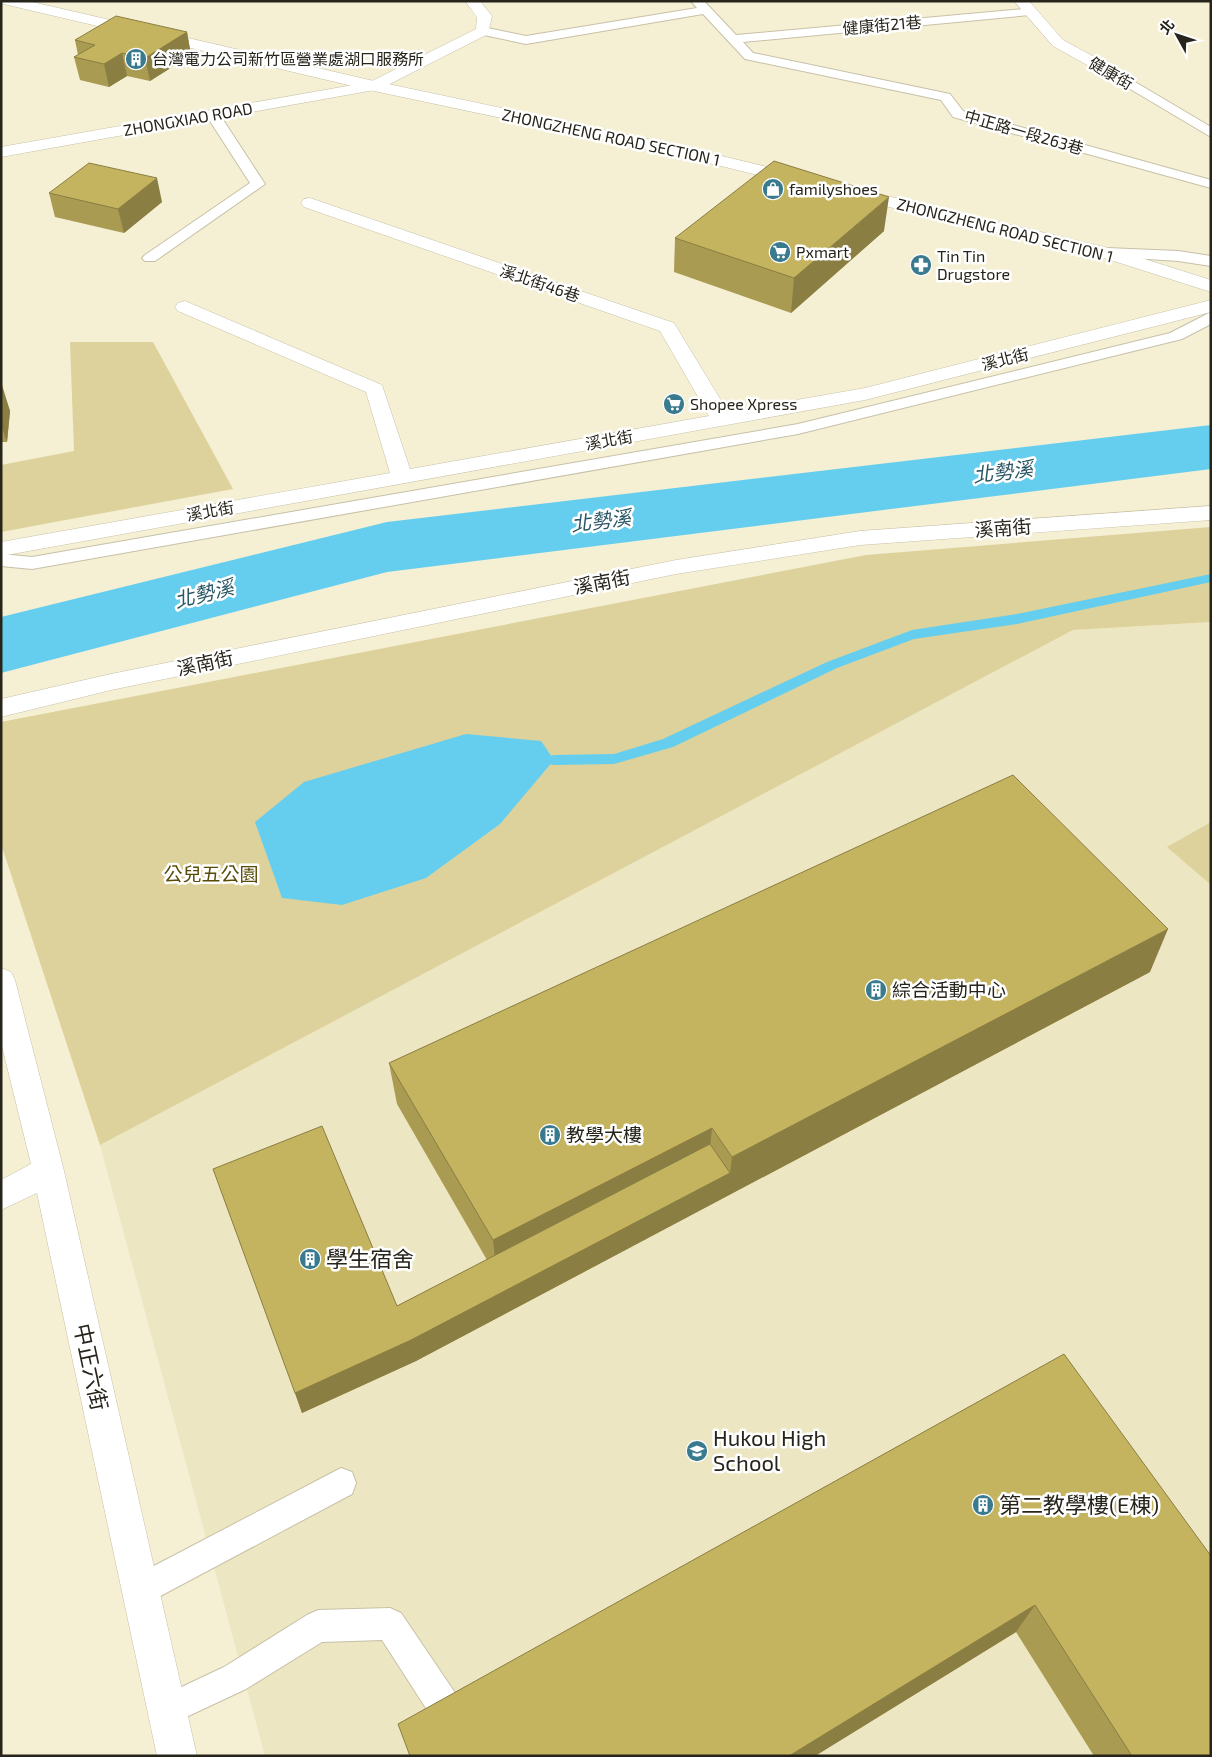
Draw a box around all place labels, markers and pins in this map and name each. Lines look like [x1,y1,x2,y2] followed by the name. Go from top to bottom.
[124,47,148,71] building icon: 台灣電力公司新竹區營業處湖口服務所
[152,49,424,68] place label: 台灣電力公司新竹區營業處湖口服務所
[761,177,785,201] shop icon: familyshoes
[789,179,878,198] place label: familyshoes
[768,240,792,264] supermarket icon: Pxmart
[796,242,849,261] place label: Pxmart
[937,246,1010,283] place label: Tin Tin Drugstore
[909,253,933,277] pharmacy icon: Tin Tin Drugstore
[662,392,686,416] supermarket icon: Shopee Xpress
[690,394,797,413] place label: Shopee Xpress
[864,978,888,1002] building icon: 綜合活動中心
[892,978,1006,1001] place label: 綜合活動中心
[538,1123,562,1147] building icon: 教學大樓
[566,1123,642,1146] place label: 教學大樓
[326,1245,414,1271] place label: 學生宿舍
[298,1247,322,1271] building icon: 學生宿舍
[713,1424,826,1475] place label: Hukou High School
[685,1439,709,1463] school or university icon: Hukou High School
[999,1491,1159,1517] place label: 第二教學樓(E棟)
[971,1493,995,1517] building icon: 第二教學樓(E棟)

